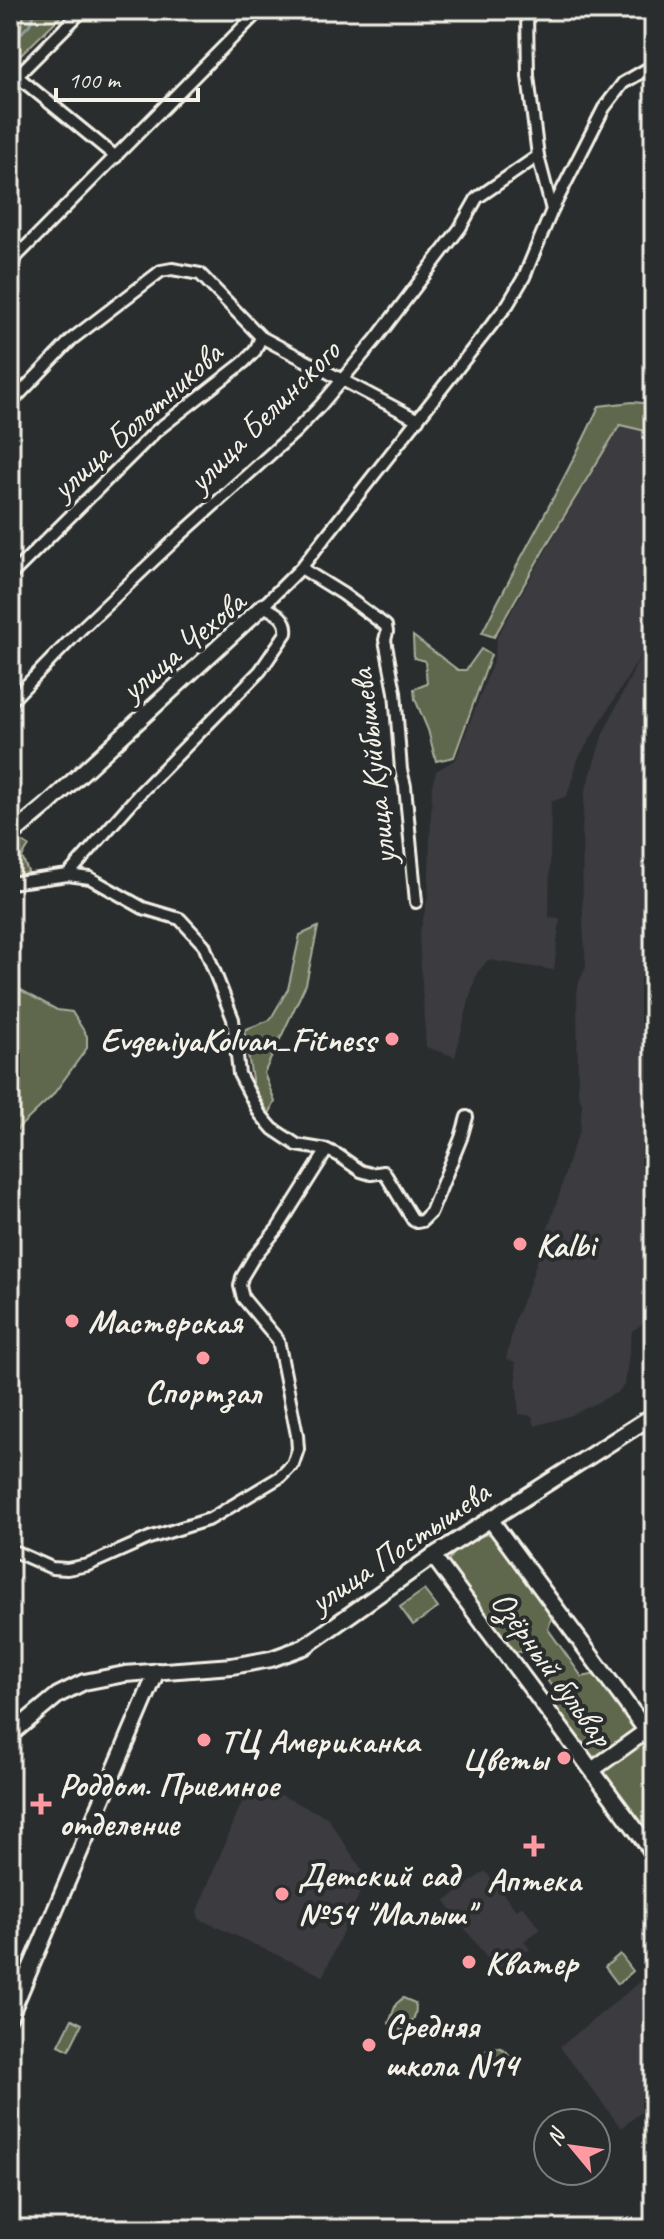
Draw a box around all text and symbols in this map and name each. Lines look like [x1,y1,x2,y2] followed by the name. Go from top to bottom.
[56,52,198,102] scale bar
[68,65,122,95] text: 100 m
[176,328,350,502] street label: улица Белинского
[40,330,233,510] street label: улица Болотникова
[109,579,256,711] street label: улица Чехова
[339,664,406,869] street label: улица Куйбышева
[100,1018,379,1061] place label: EvgeniyaKolvan_Fitness
[383,1030,401,1048] marker: EvgeniyaKolvan_Fitness
[536,1223,599,1266] place label: Kalbi
[511,1235,529,1253] marker: Kalbi
[88,1300,244,1343] place label: Мастерская
[63,1312,81,1330] marker: Мастерская
[194,1349,212,1367] marker: Спортзал
[145,1370,263,1414] place label: Спортзал
[299,1469,500,1624] street label: улица Постышева
[482,1582,625,1756] street label: Озёрный бульвар
[220,1719,422,1762] place label: ТЦ Американка
[195,1731,213,1749] marker: ТЦ Американка
[462,1737,551,1780] place label: Цветы
[555,1749,573,1767] marker: Цветы
[59,1763,282,1845] place label: Роддом. Приемное отделение
[30,1793,52,1815] marker: Роддом. Приемное отделение
[525,1837,543,1855] marker: Аптека
[298,1853,480,1935] place label: Детский сад №54 "Малыш"
[487,1858,583,1901] place label: Аптека
[273,1885,291,1903] marker: Детский сад №54 "Малыш"
[485,1941,581,1984] place label: Кватер
[460,1953,478,1971] marker: Кватер
[385,2004,522,2086] place label: Средняя школа N14
[360,2036,378,2054] marker: Средняя школа N14
[532,2107,612,2187] north arrow
[540,2122,573,2151] text: N

